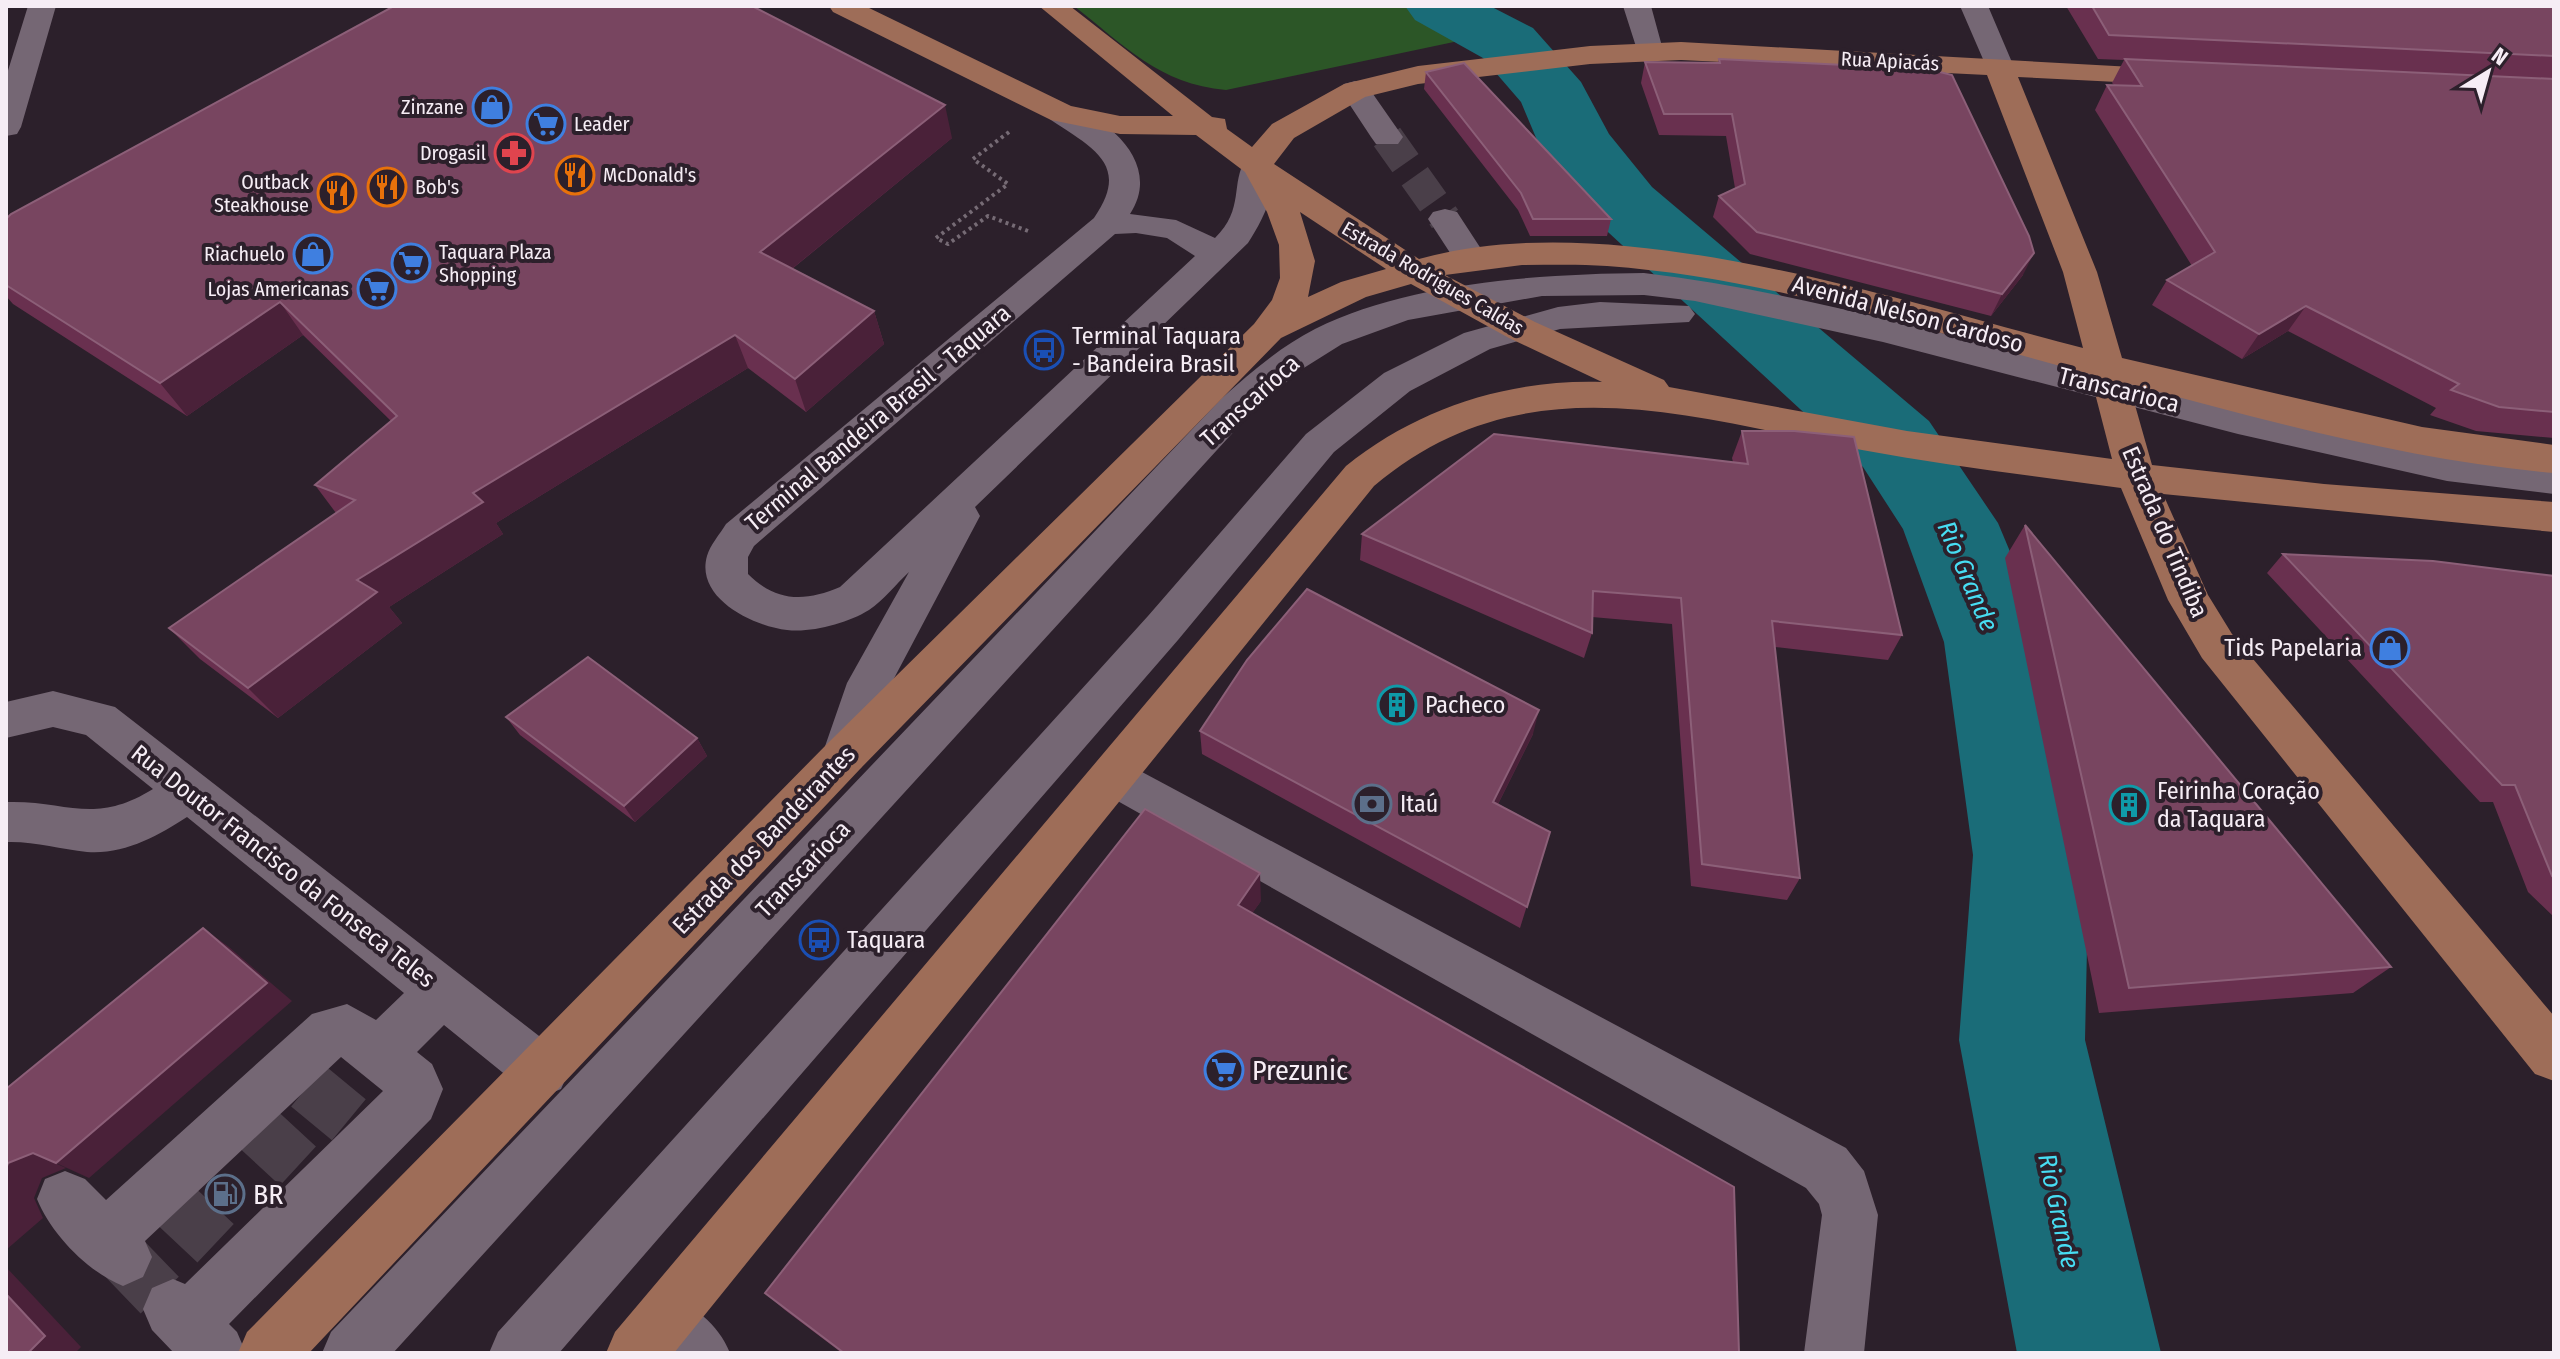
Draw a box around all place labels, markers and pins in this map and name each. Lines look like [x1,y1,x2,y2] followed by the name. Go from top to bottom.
[471,86,513,128] shop icon: Zinzane
[401,95,464,119] place label: Zinzane
[525,103,567,145] supermarket icon: Leader
[574,112,630,136] place label: Leader
[493,132,535,174] pharmacy icon: Drogasil
[420,141,486,165] place label: Drogasil
[554,154,596,196] restaurant icon: McDonald's
[603,163,696,187] place label: McDonald's
[366,166,408,208] restaurant icon: Bob's
[214,170,310,217] place label: Outback Steakhouse
[316,172,358,214] restaurant icon: Outback Steakhouse
[415,175,459,199] place label: Bob's
[292,233,334,275] shop icon: Riachuelo
[439,240,552,287] place label: Taquara Plaza Shopping
[204,242,285,266] place label: Riachuelo
[390,242,432,284] supermarket icon: Taquara Plaza Shopping
[356,268,398,310] supermarket icon: Lojas Americanas
[207,277,349,301] place label: Lojas Americanas
[1072,322,1241,378] place label: Terminal Taquara - Bandeira Brasil
[1023,329,1065,371] bus stop icon: Terminal Taquara - Bandeira Brasil
[2369,627,2411,669] shop icon: Tids Papelaria
[2224,634,2362,662] place label: Tids Papelaria
[1376,684,1418,726] building icon: Pacheco
[1425,691,1505,719] place label: Pacheco
[2157,777,2320,833] place label: Feirinha Coração da Taquara
[1351,783,1393,825] bank icon: Itaú
[2108,784,2150,826] building icon: Feirinha Coração da Taquara
[1400,790,1438,818] place label: Itaú
[798,919,840,961] bus stop icon: Taquara
[847,926,925,954] place label: Taquara
[1203,1049,1245,1091] supermarket icon: Prezunic
[1252,1054,1348,1087] place label: Prezunic
[204,1173,246,1215] fuel station icon: BR
[253,1178,284,1211] place label: BR

